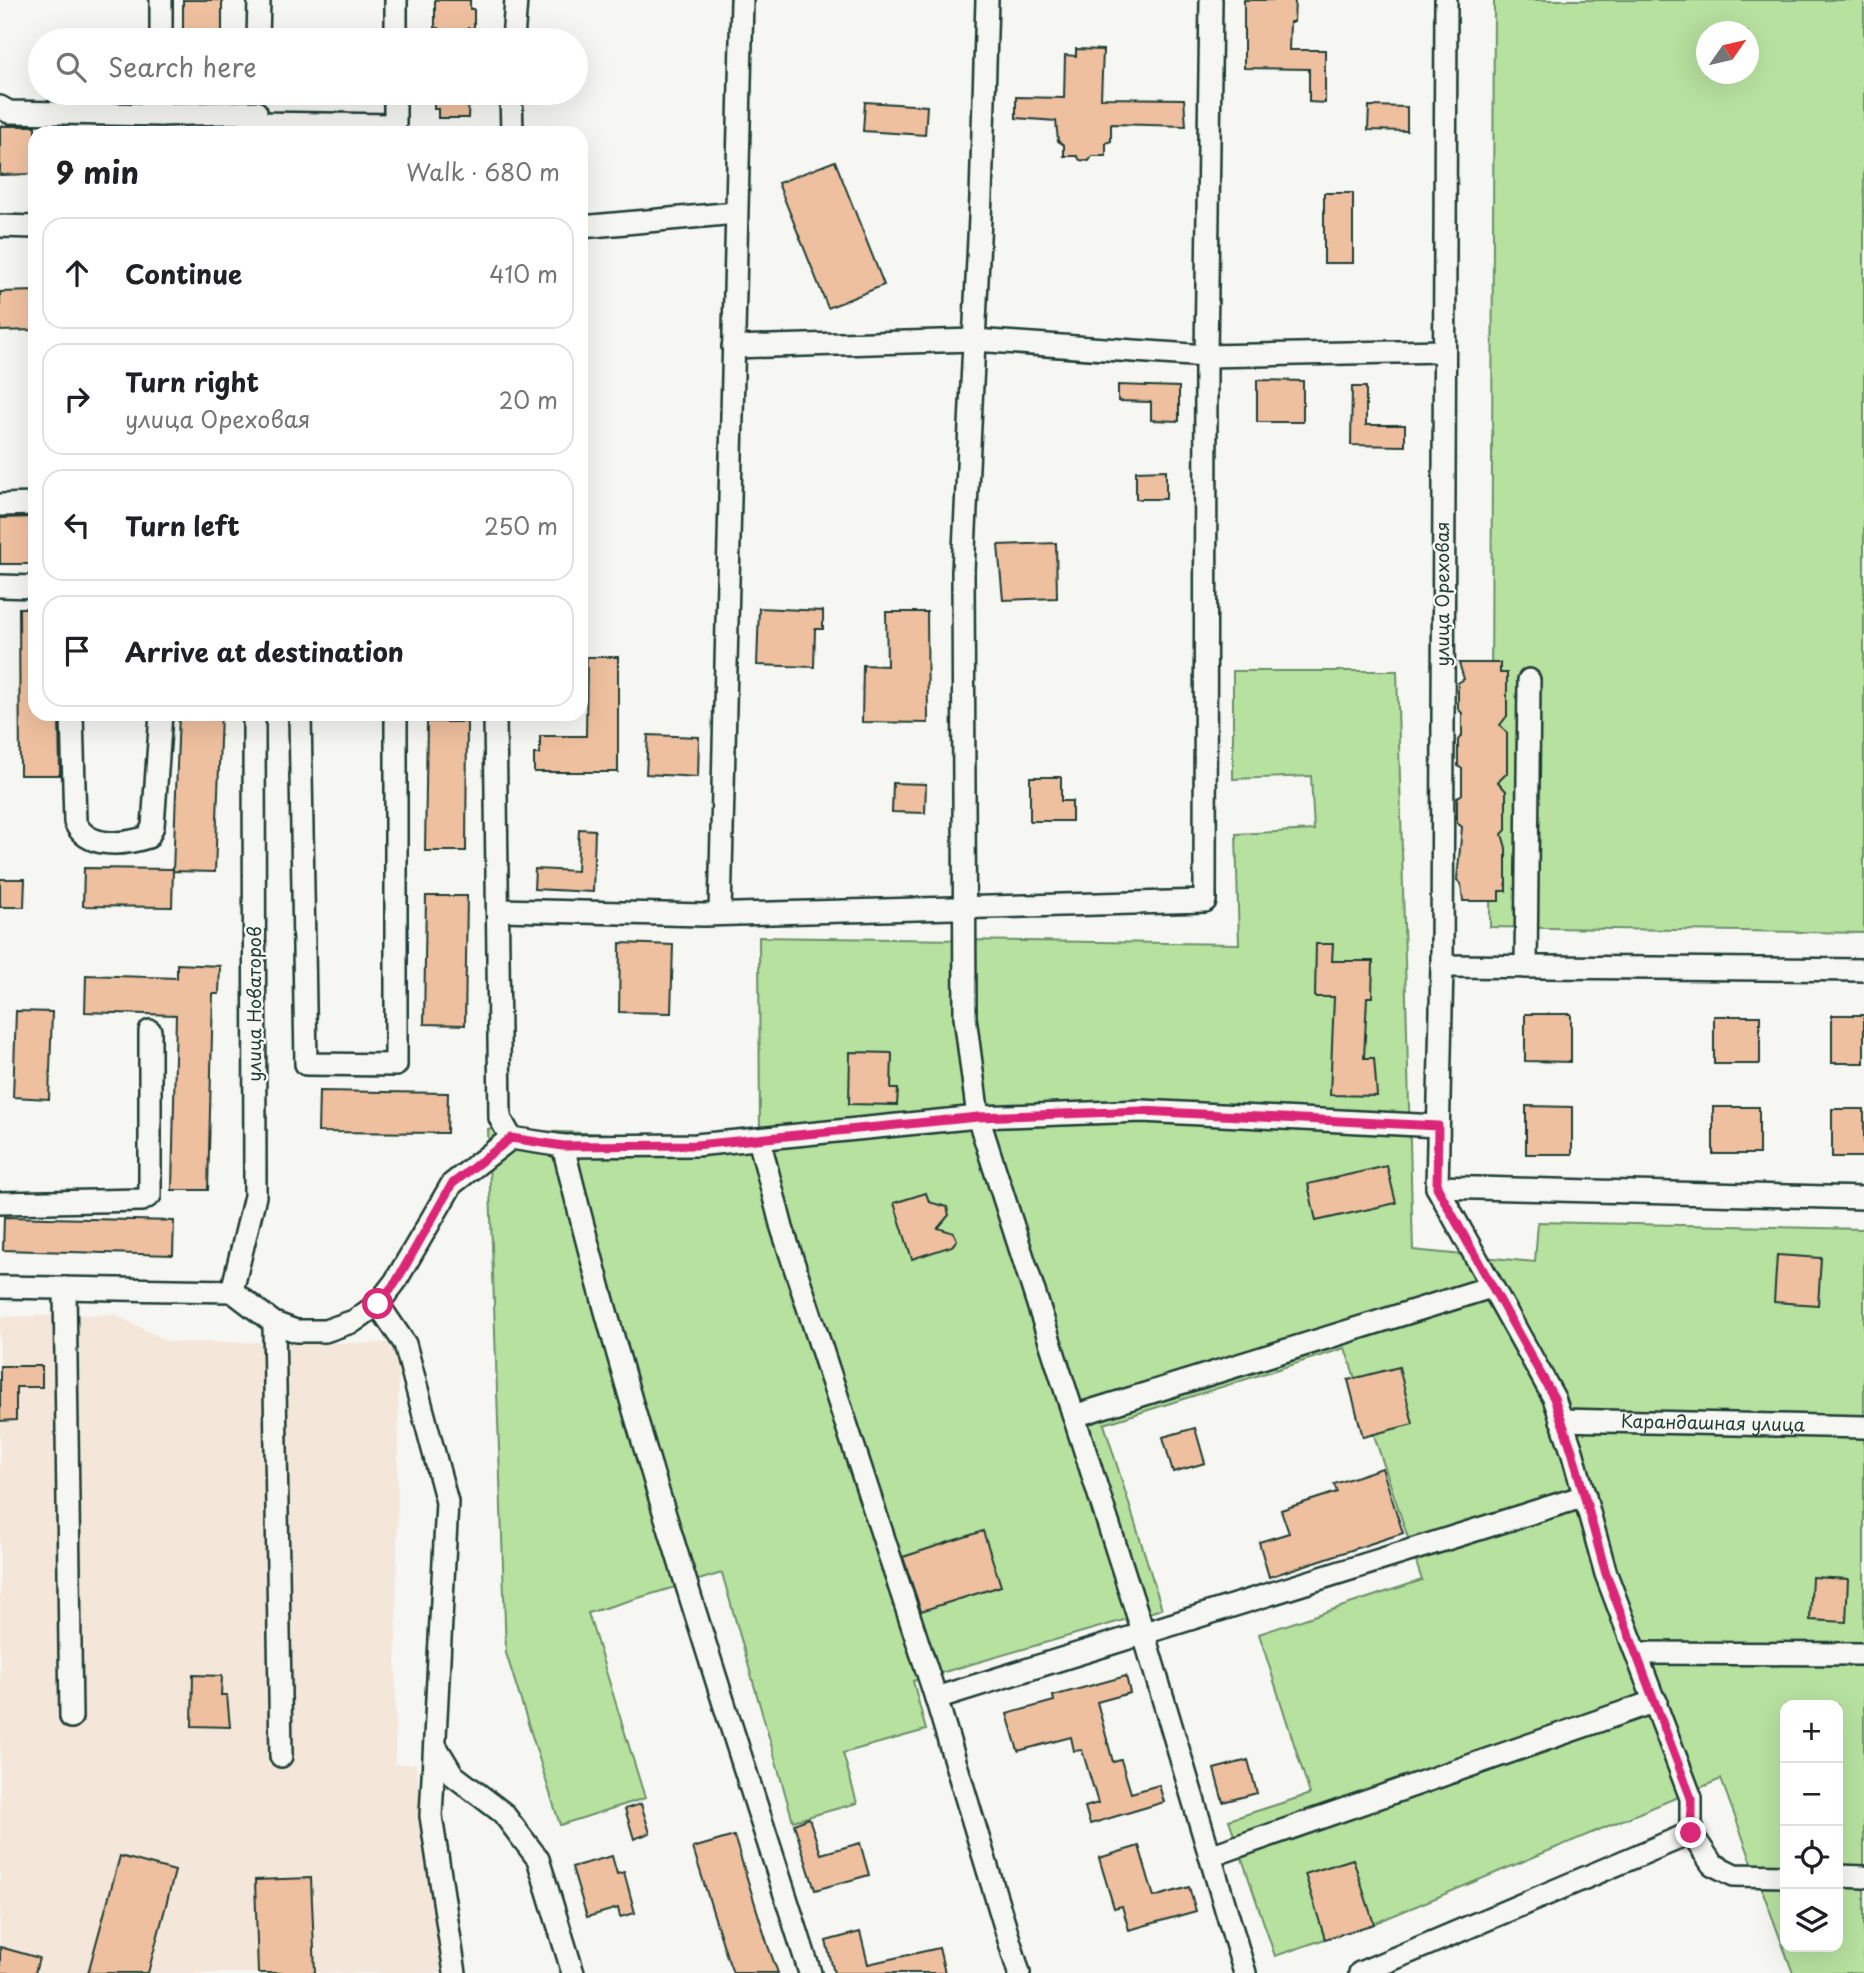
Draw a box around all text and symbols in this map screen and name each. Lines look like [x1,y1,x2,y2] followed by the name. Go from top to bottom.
[1696,21,1759,84] north arrow
[28,28,588,105] search box
[108,47,257,86] text: Search here
[52,48,90,86] icon: search
[56,149,139,194] text: 9 min
[406,154,560,189] text: Walk · 680 m
[58,254,96,292] icon: ahead
[125,254,242,293] text: Continue
[489,256,558,291] text: 410 m
[125,362,259,401] text: Turn right
[58,380,96,418] icon: right
[499,382,558,417] text: 20 m
[125,401,310,436] text: улица Ореховая
[58,506,96,544] icon: left
[125,506,240,545] text: Turn left
[484,508,558,543] text: 250 m
[1428,521,1455,667] street label: улица Ореховая
[58,632,96,670] icon: arrive
[125,632,404,671] text: Arrive at destination
[240,926,267,1082] street label: улица Новаторов
[362,1288,393,1319] route start
[1621,1406,1806,1438] street label: Карандашная улица
[1780,1700,1843,1952] map controls
[1780,1700,1843,1763] button: +
[1780,1763,1843,1826] button: −
[1675,1817,1706,1848] route end
[1780,1826,1843,1889] button: locate
[1780,1889,1843,1952] button: layers

